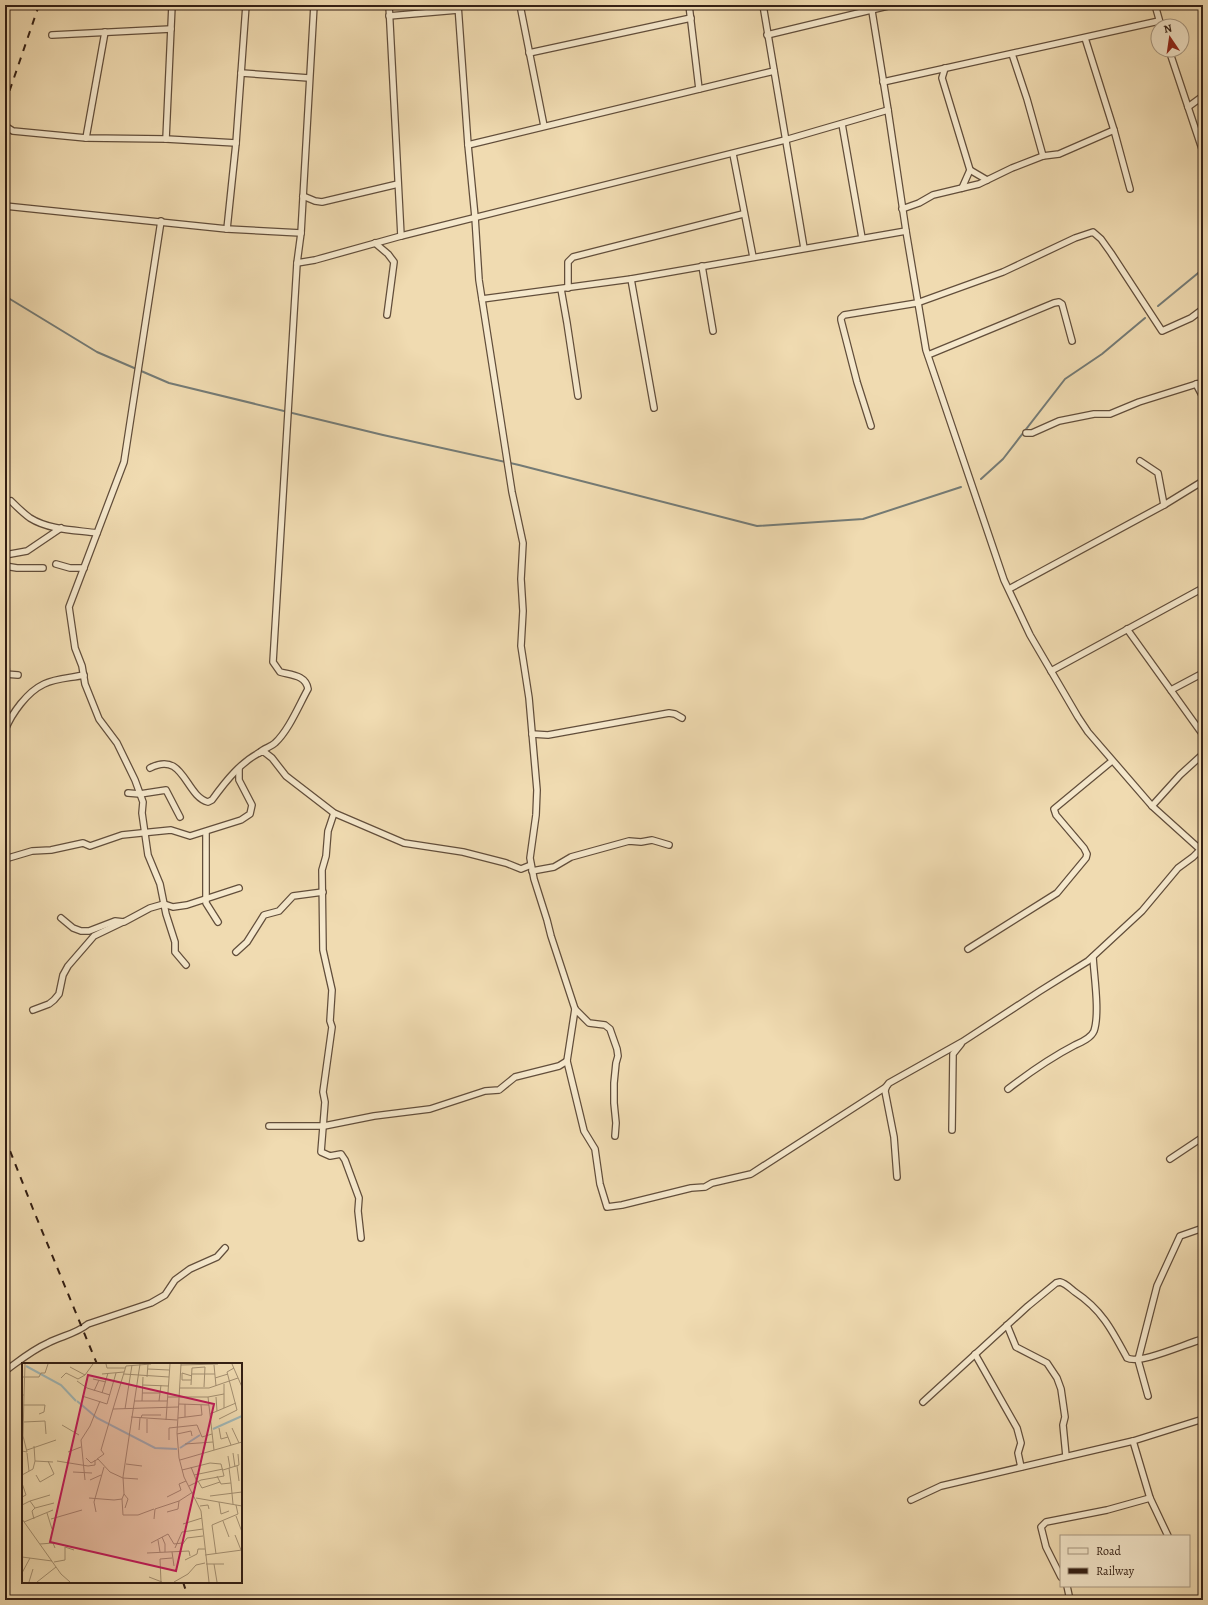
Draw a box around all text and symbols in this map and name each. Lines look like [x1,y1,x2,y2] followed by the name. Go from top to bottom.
[1150,18,1190,58] north arrow
[1162,21,1173,37] text: N
[22,1363,242,1583] inset map
[1060,1535,1190,1587] legend
[1096,1543,1122,1559] text: Road
[1096,1563,1135,1579] text: Railway

